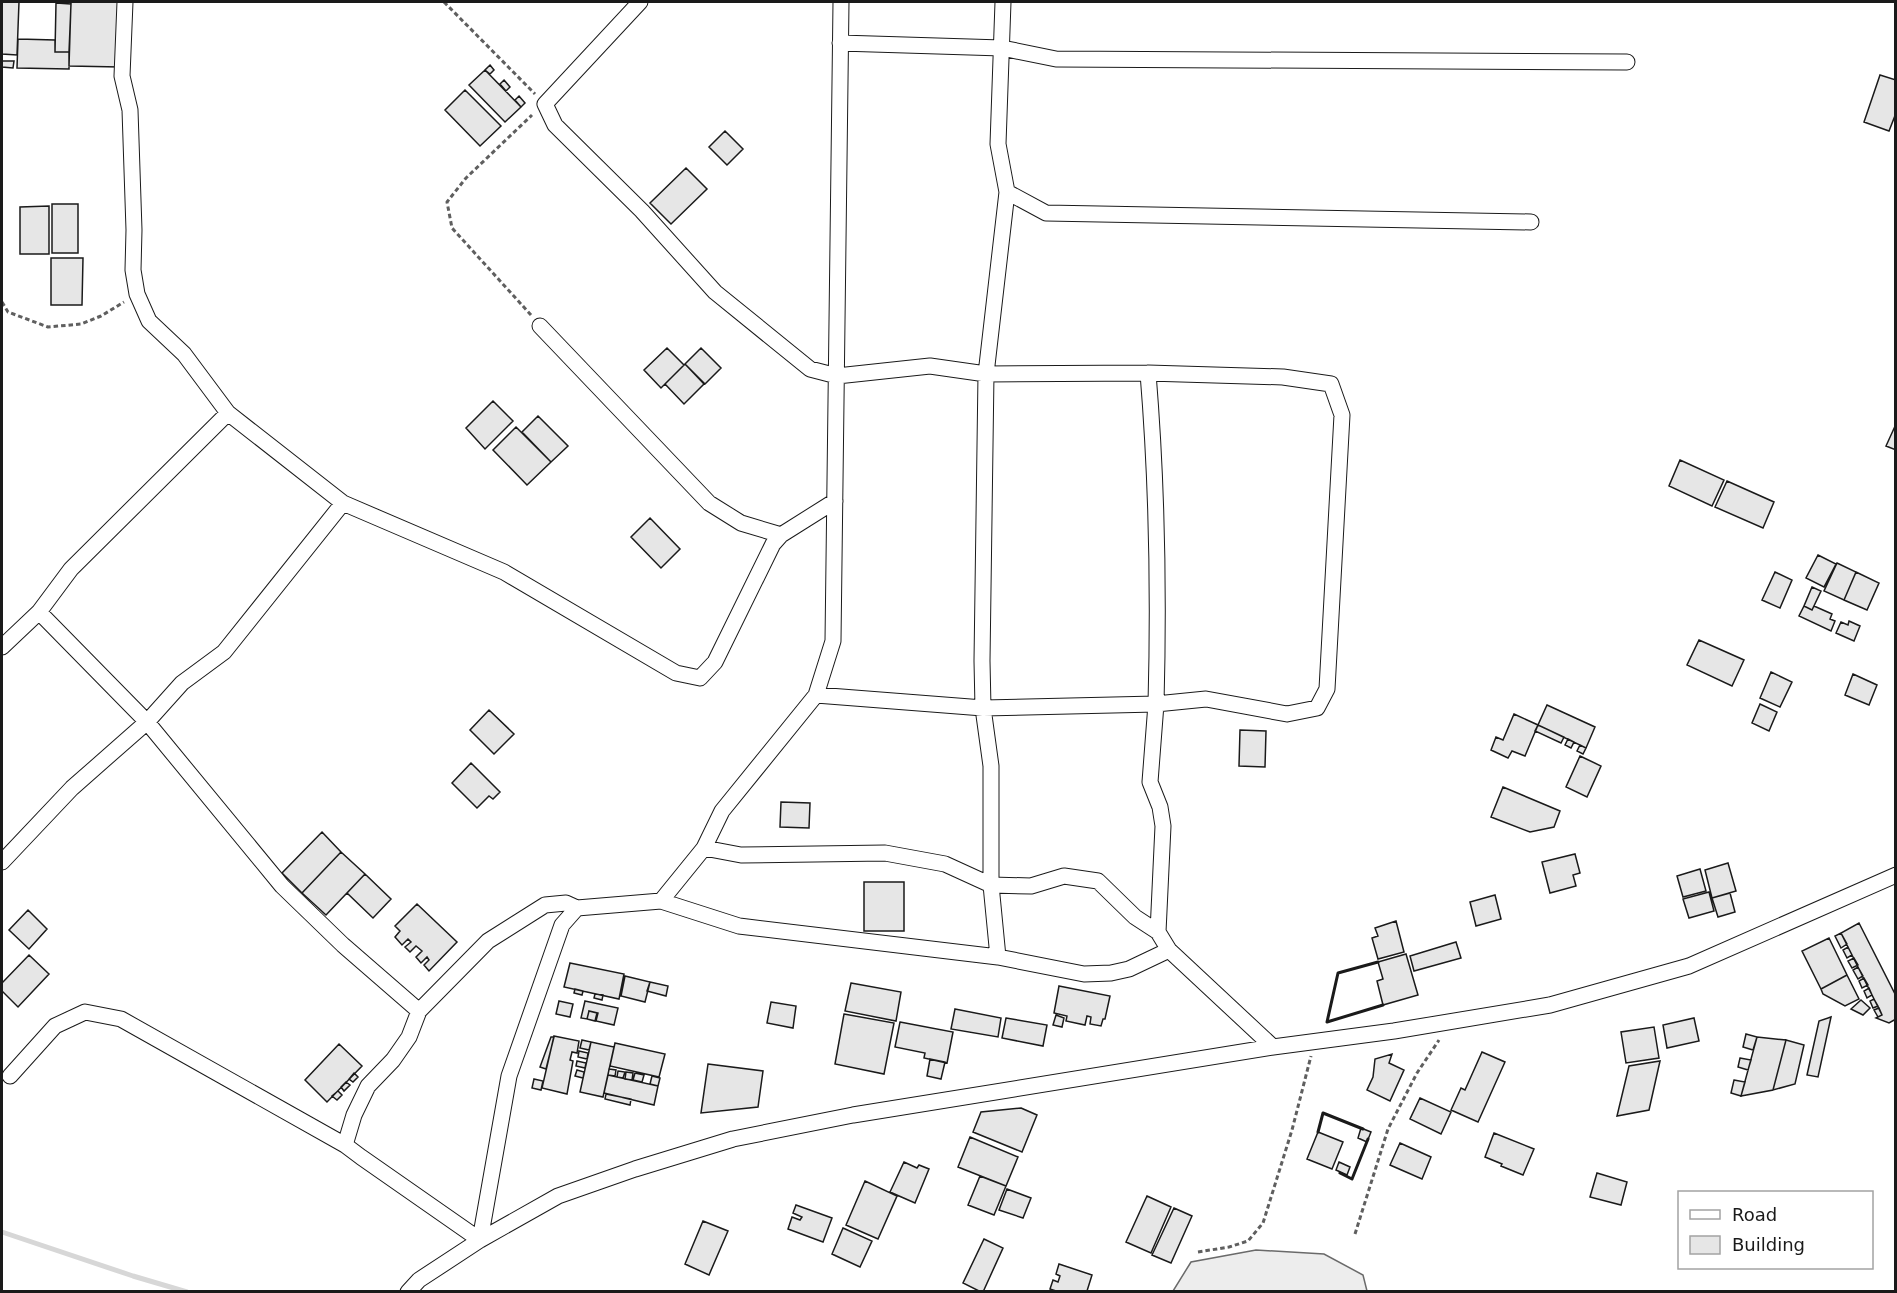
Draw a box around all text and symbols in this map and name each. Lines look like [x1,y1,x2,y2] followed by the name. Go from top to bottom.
[1678,1191,1873,1269] legend
[1732,1204,1777,1225] text: Road
[1732,1234,1805,1255] text: Building

